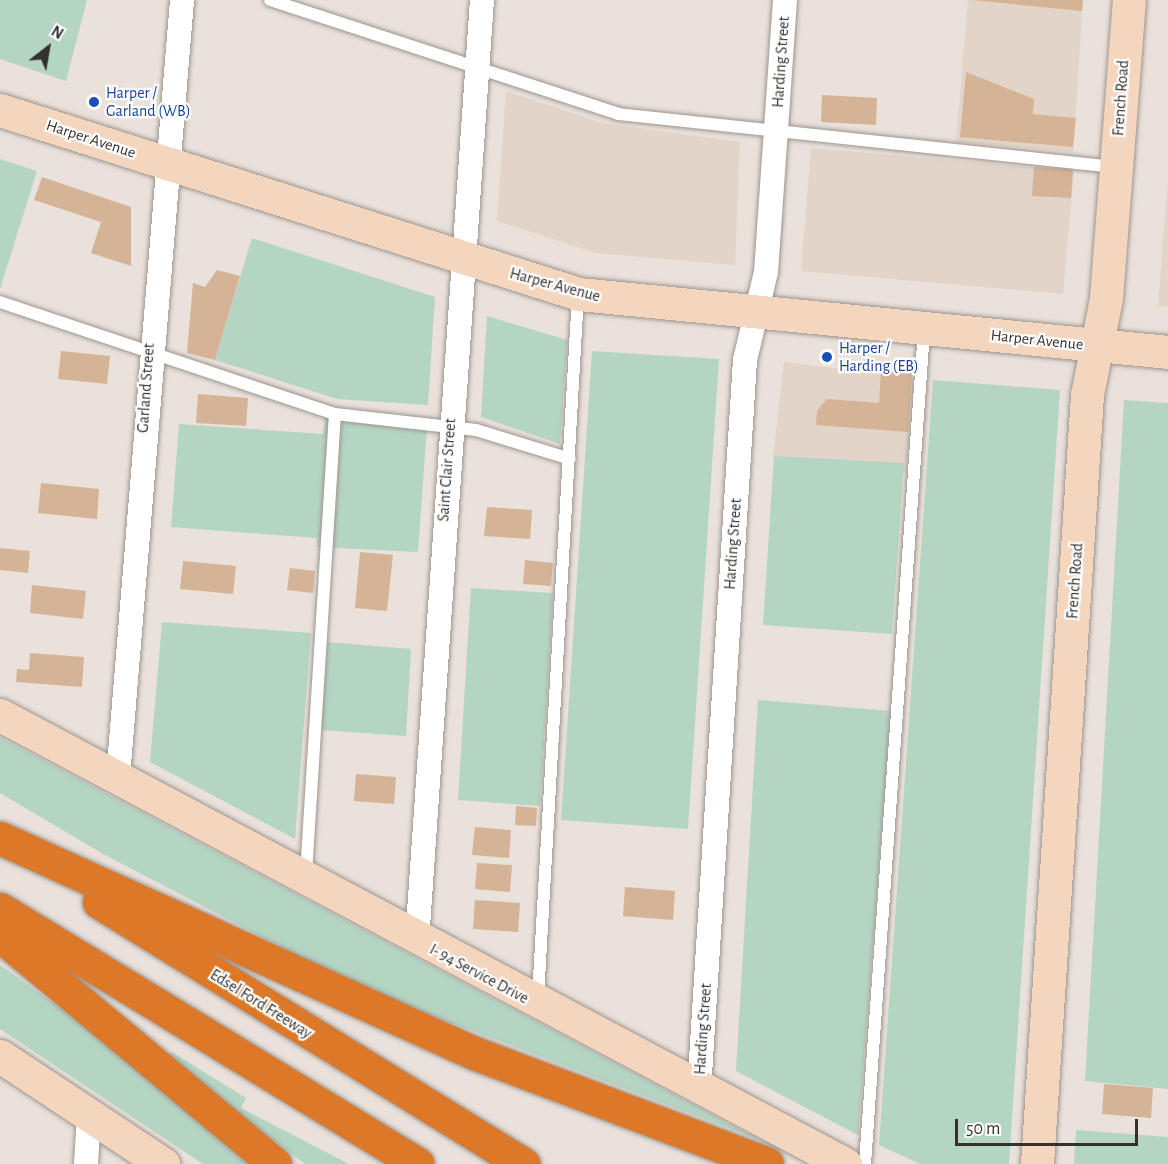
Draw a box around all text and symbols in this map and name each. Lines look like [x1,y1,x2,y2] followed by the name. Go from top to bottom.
[768,16,794,108] street label: Harding Street
[18,18,78,78] north arrow
[48,23,66,42] text: N
[1109,59,1133,137] street label: French Road
[106,83,191,121] place label: Harper / Garland (WB)
[87,95,101,109] marker: Harper / Garland (WB)
[44,116,138,162] street label: Harper Avenue
[508,264,602,306] street label: Harper Avenue
[990,326,1084,354] street label: Harper Avenue
[839,338,919,376] place label: Harper / Harding (EB)
[133,342,159,434] street label: Garland Street
[820,350,834,364] marker: Harper / Harding (EB)
[434,418,460,522] street label: Saint Clair Street
[720,498,746,590] street label: Harding Street
[1063,542,1087,620] street label: French Road
[426,940,532,1008] street label: I- 94 Service Drive
[207,965,315,1043] street label: Edsel Ford Freeway
[690,983,716,1075] street label: Harding Street
[958,1107,1141,1145] scale bar
[966,1120,1000,1138] text: 50 m

